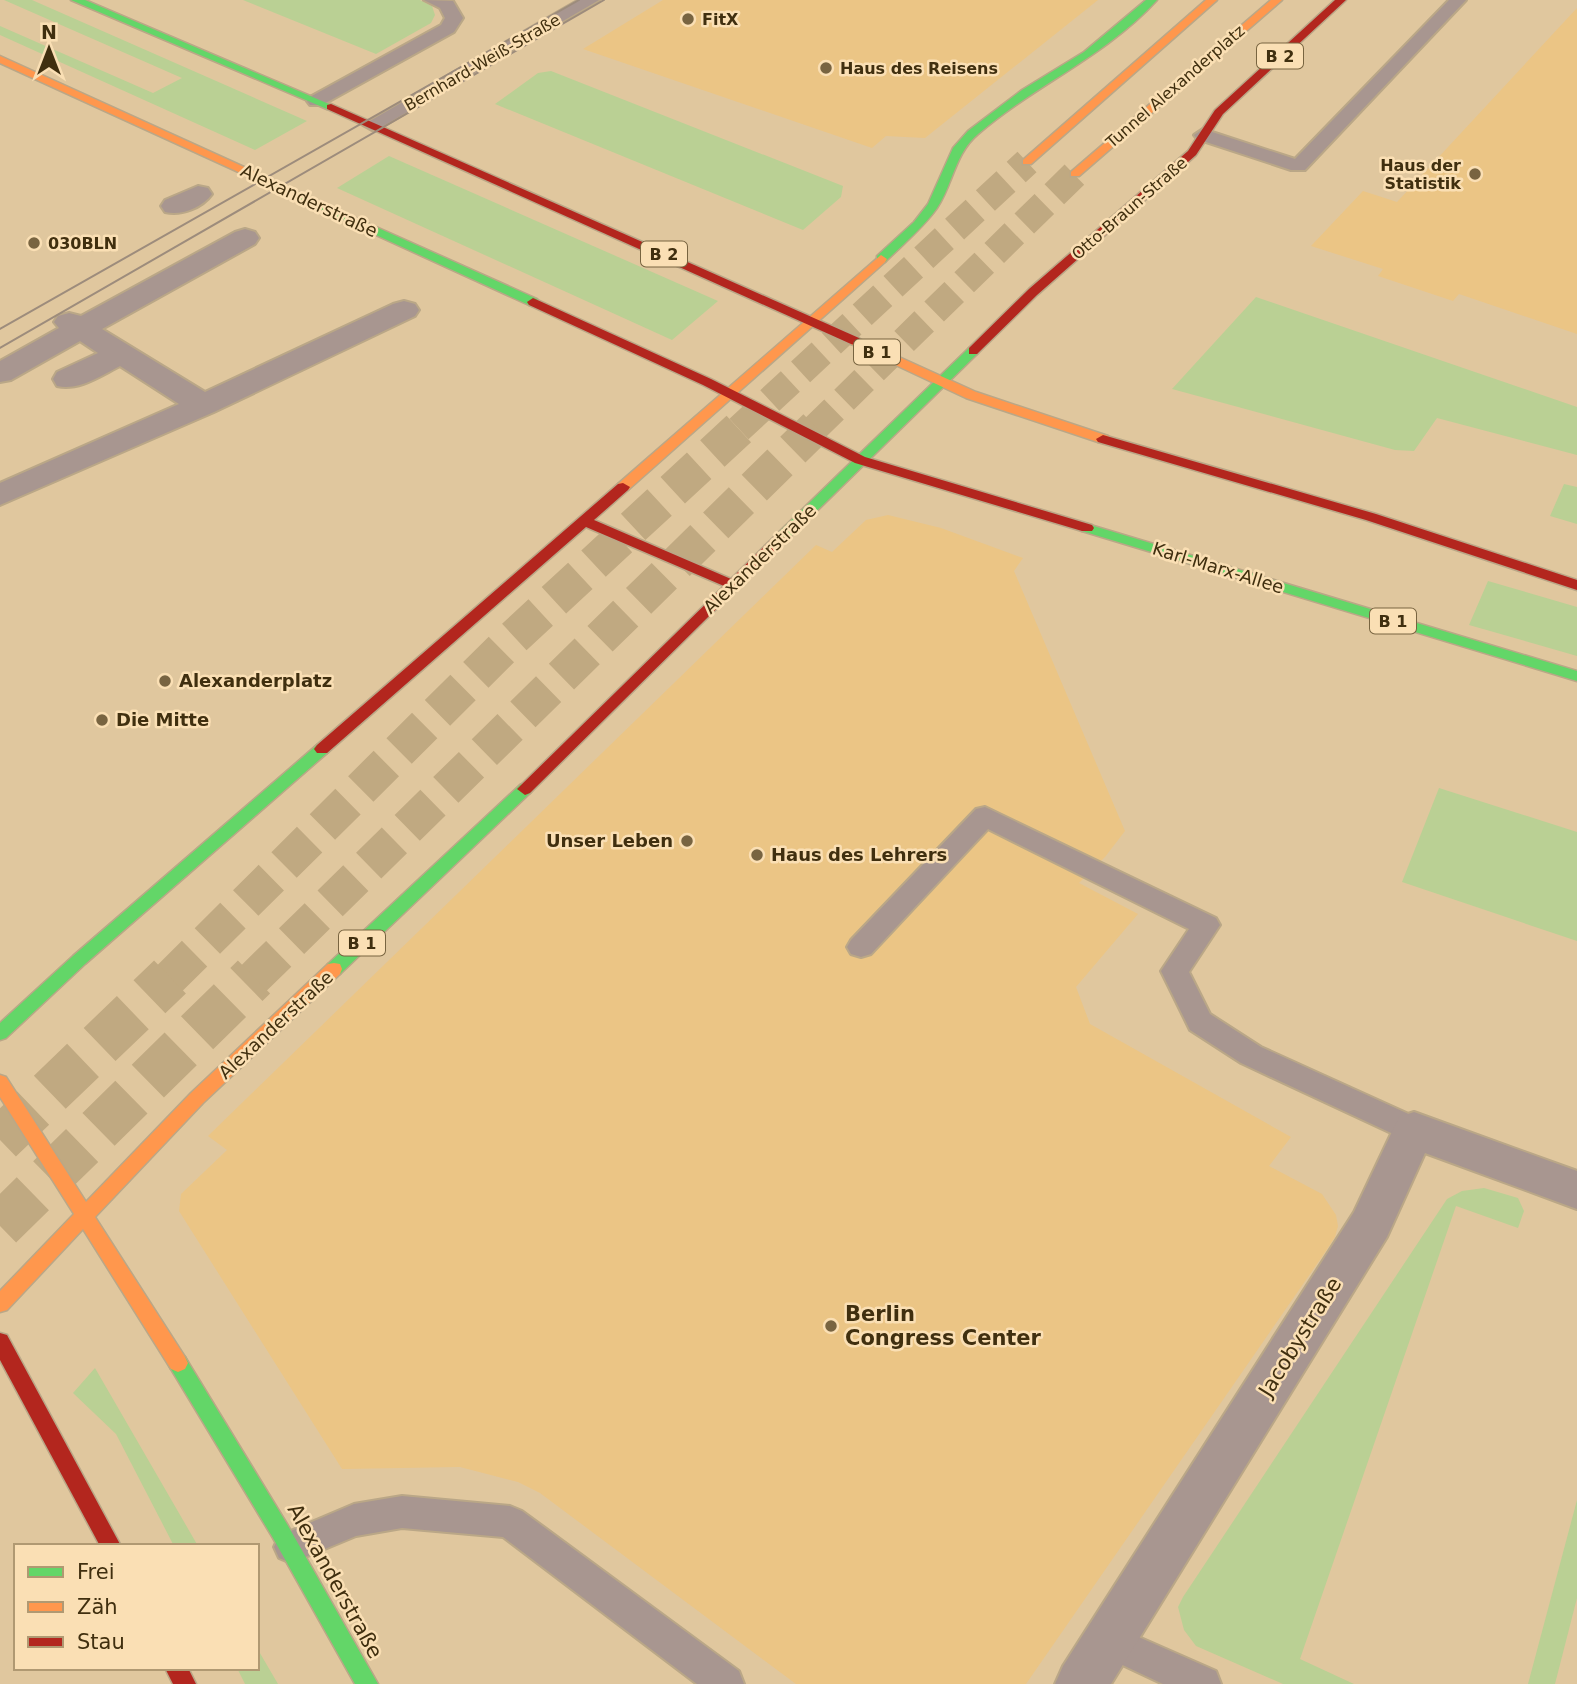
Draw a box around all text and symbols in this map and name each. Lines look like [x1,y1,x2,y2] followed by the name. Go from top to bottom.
[401,10,564,115] street label: Bernhard-Weiß-Straße
[702,10,739,29] place label: FitX
[680,11,696,27] marker: FitX
[14,14,84,84] north arrow
[41,21,57,43] text: N
[1101,21,1248,152] street label: Tunnel Alexanderplatz
[1257,44,1303,68] road number: B 2
[840,59,998,78] place label: Haus des Reisens
[818,60,834,76] marker: Haus des Reisens
[1068,153,1191,264] street label: Otto-Braun-Straße
[1380,156,1461,193] place label: Haus der Statistik
[238,160,381,241] street label: Alexanderstraße
[1467,166,1483,182] marker: Haus der Statistik
[48,234,117,253] place label: 030BLN
[26,235,42,251] marker: 030BLN
[641,242,687,266] road number: B 2
[854,340,900,364] road number: B 1
[699,500,820,618] street label: Alexanderstraße
[1150,538,1286,597] street label: Karl-Marx-Allee
[1370,608,1416,634] road number: B 1
[179,670,332,691] place label: Alexanderplatz
[157,673,173,689] marker: Alexanderplatz
[116,709,209,730] place label: Die Mitte
[94,712,110,728] marker: Die Mitte
[546,830,673,851] place label: Unser Leben
[679,833,695,849] marker: Unser Leben
[771,844,947,865] place label: Haus des Lehrers
[749,847,765,863] marker: Haus des Lehrers
[339,931,385,956] road number: B 1
[214,966,337,1083] street label: Alexanderstraße
[1253,1273,1346,1403] street label: Jacobystraße
[845,1302,1042,1350] place label: Berlin Congress Center
[823,1318,839,1334] marker: Berlin Congress Center
[283,1499,387,1663] street label: Alexanderstraße
[14,1544,259,1670] legend
[77,1560,114,1584] text: Frei
[77,1595,118,1619] text: Zäh
[77,1630,125,1654] text: Stau

